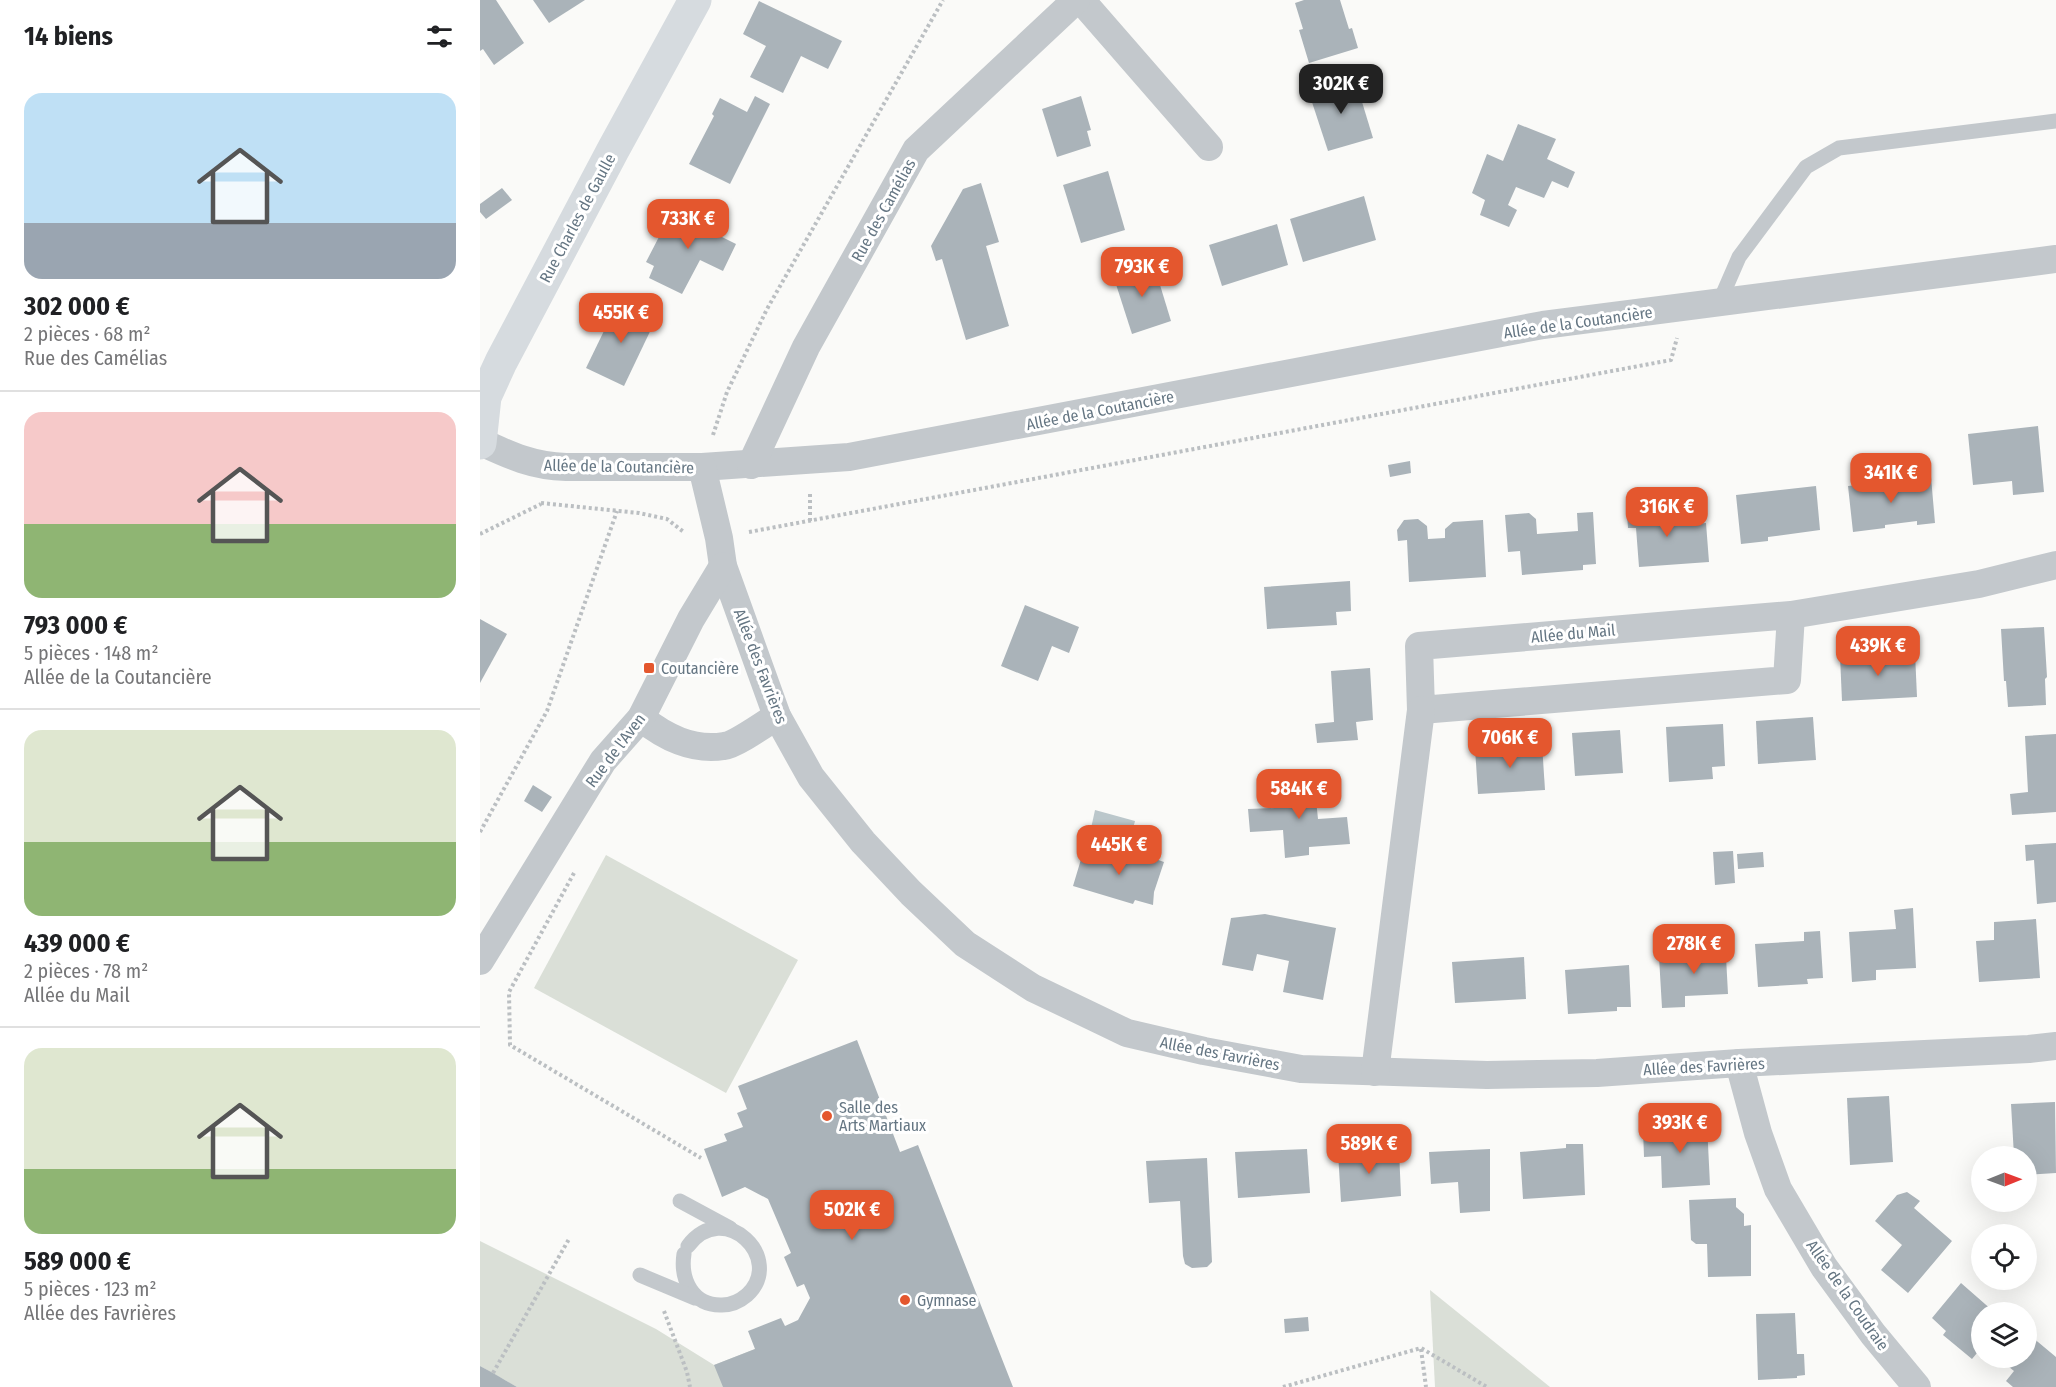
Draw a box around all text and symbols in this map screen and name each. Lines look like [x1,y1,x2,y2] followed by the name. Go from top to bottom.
[423,20,456,53] icon: filters
[24,21,113,52] text: 14 biens
[1292,64,1390,115] pin: 302K €
[1313,71,1369,95] text: 302K €
[186,132,294,240] icon: home
[535,151,619,286] street label: Rue Charles de Gaulle
[847,155,920,265] street label: Rue des Camélias
[639,199,737,250] pin: 733K €
[661,206,715,230] text: 733K €
[1093,247,1191,298] pin: 793K €
[1115,254,1169,278] text: 793K €
[24,291,130,322] text: 302 000 €
[572,293,670,344] pin: 455K €
[593,300,649,324] text: 455K €
[1502,303,1654,342] street label: Allée de la Coutancière
[24,322,150,346] text: 2 pièces · 68 m²
[24,346,167,370] text: Rue des Camélias
[1025,387,1176,434] street label: Allée de la Coutancière
[186,451,294,559] icon: home
[1842,453,1940,504] pin: 341K €
[544,456,694,477] street label: Allée de la Coutancière
[1864,460,1918,484] text: 341K €
[1618,487,1716,538] pin: 316K €
[1640,494,1694,518] text: 316K €
[730,606,791,726] street label: Allée des Favrières
[24,610,127,641] text: 793 000 €
[1530,620,1616,647] street label: Allée du Mail
[1829,626,1927,677] pin: 439K €
[1850,633,1906,657] text: 439K €
[24,641,158,665] text: 5 pièces · 148 m²
[661,659,739,678] place label: Coutancière
[642,661,656,675] marker: Coutancière
[24,665,212,689] text: Allée de la Coutancière
[581,710,649,791] street label: Rue de l'Aven
[1461,718,1559,769] pin: 706K €
[1482,725,1538,749] text: 706K €
[186,769,294,877] icon: home
[1250,769,1348,820] pin: 584K €
[1270,776,1328,800] text: 584K €
[1070,825,1168,876] pin: 445K €
[1091,832,1147,856] text: 445K €
[1645,924,1743,975] pin: 278K €
[24,928,130,959] text: 439 000 €
[1667,931,1721,955] text: 278K €
[24,959,148,983] text: 2 pièces · 78 m²
[24,983,130,1007] text: Allée du Mail
[1158,1033,1282,1074] street label: Allée des Favrières
[1643,1054,1765,1079] street label: Allée des Favrières
[186,1087,294,1195] icon: home
[839,1098,926,1135] place label: Salle des Arts Martiaux
[1631,1103,1729,1154] pin: 393K €
[820,1109,834,1123] marker: Salle des Arts Martiaux
[1652,1110,1708,1134] text: 393K €
[1320,1124,1418,1175] pin: 589K €
[1341,1131,1398,1155] text: 589K €
[1971,1146,2037,1212] north arrow
[1971,1146,2037,1368] map controls
[803,1190,901,1241] pin: 502K €
[824,1197,880,1221] text: 502K €
[1971,1224,2037,1290] button: locate
[1802,1236,1893,1354] street label: Allée de la Coudraie
[24,1246,131,1277] text: 589 000 €
[24,1277,157,1301] text: 5 pièces · 123 m²
[917,1291,977,1310] place label: Gymnase
[898,1293,912,1307] marker: Gymnase
[24,1301,176,1325] text: Allée des Favrières
[1971,1302,2037,1368] button: layers

